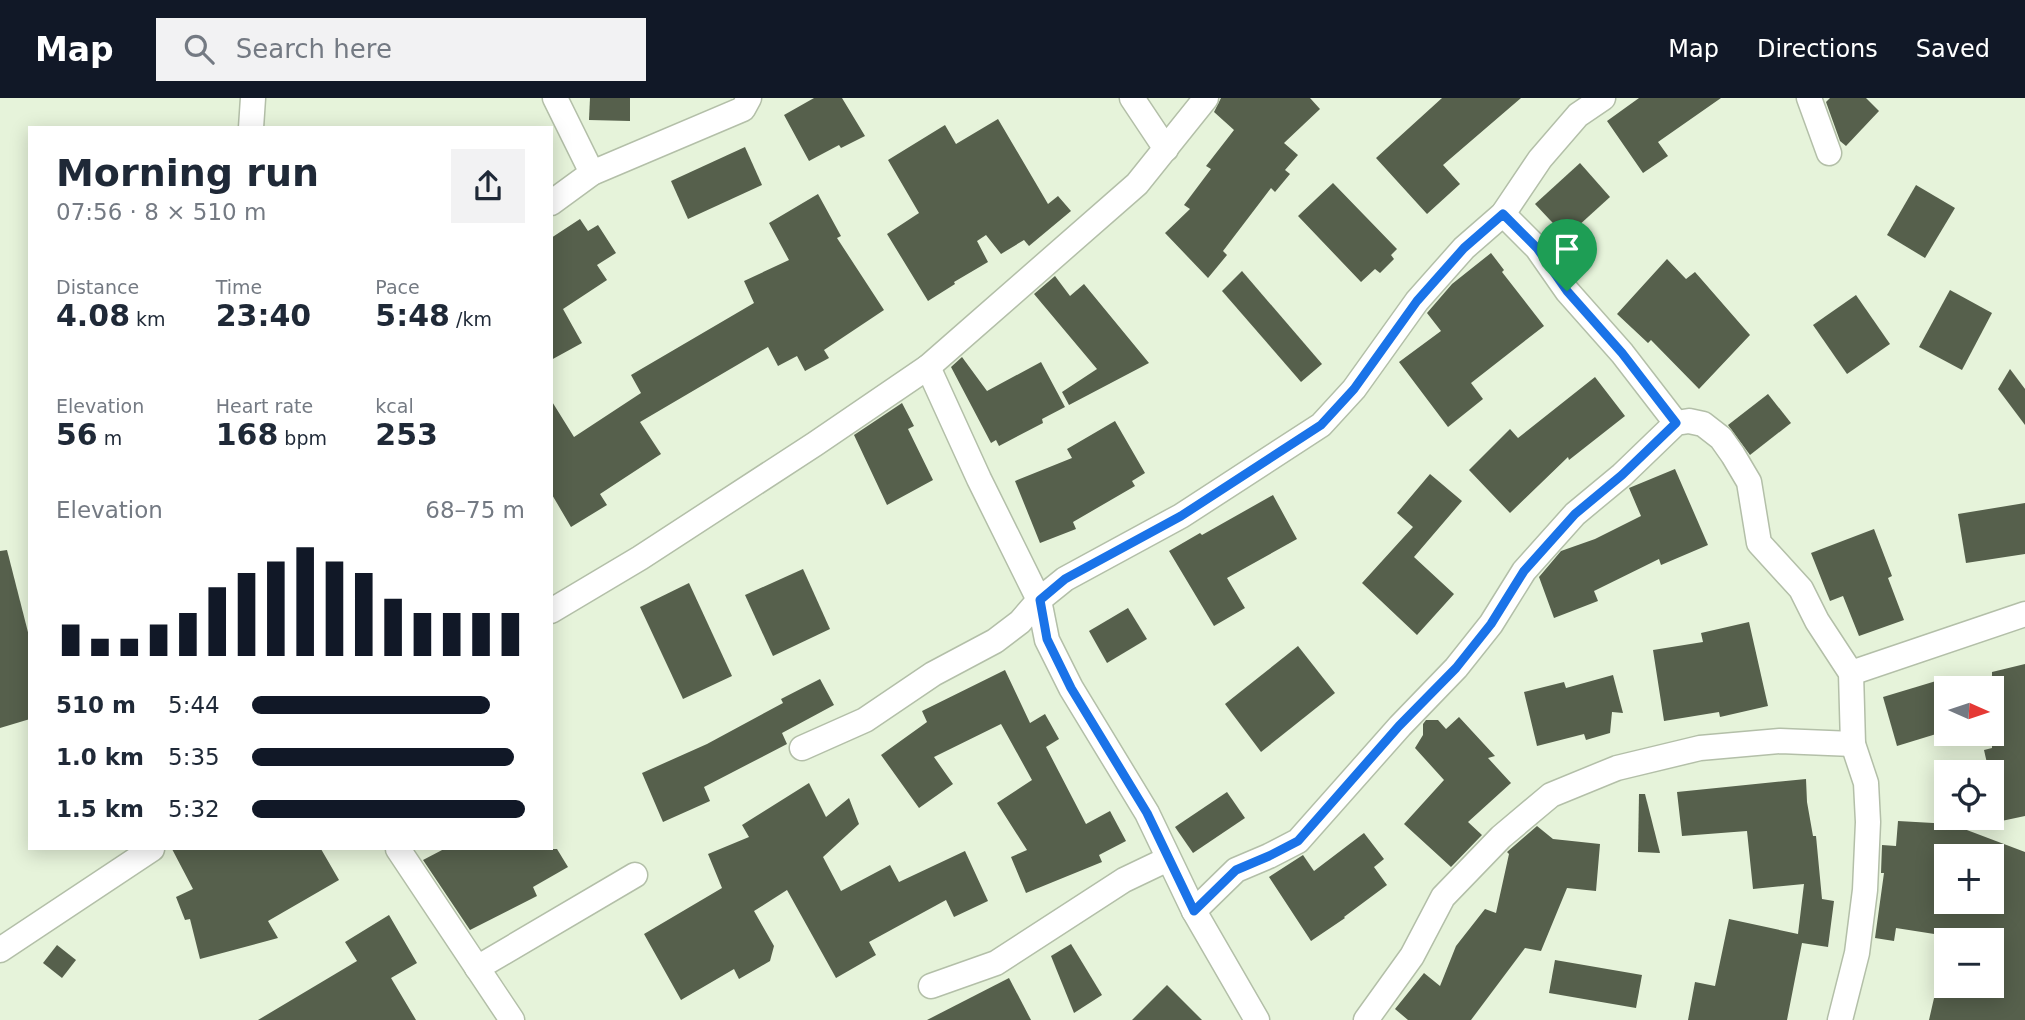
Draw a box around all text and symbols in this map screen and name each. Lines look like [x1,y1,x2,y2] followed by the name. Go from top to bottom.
[156,18,646,81] search box
[35,30,114,69] text: Map
[180,30,218,68] icon: search
[236,34,392,64] text: Search here
[1668,35,1719,63] text: Map
[1757,35,1878,63] text: Directions
[1916,35,1990,63] text: Saved
[451,149,525,223] button: share
[56,151,319,195] text: Morning run
[56,199,266,225] text: 07:56 · 8 × 510 m
[1537,219,1597,291] pin
[1548,230,1586,268] icon: arrive
[56,276,139,298] text: Distance
[216,276,262,298] text: Time
[375,276,420,298] text: Pace
[56,298,130,333] text: 4.08
[216,298,311,333] text: 23:40
[375,298,450,333] text: 5:48
[130,308,166,330] text: km
[450,308,492,330] text: /km
[56,395,144,417] text: Elevation
[216,395,313,417] text: Heart rate
[375,395,414,417] text: kcal
[56,417,98,452] text: 56
[216,417,278,452] text: 168
[375,417,438,452] text: 253
[98,427,122,449] text: m
[278,427,327,449] text: bpm
[56,497,163,523] text: Elevation
[425,497,525,523] text: 68–75 m
[1934,676,2004,746] north arrow
[1934,676,2004,998] map controls
[56,692,136,718] text: 510 m
[168,692,220,718] text: 5:44
[56,744,144,770] text: 1.0 km
[168,744,220,770] text: 5:35
[1934,760,2004,830] button: locate
[56,796,144,822] text: 1.5 km
[168,796,220,822] text: 5:32
[1934,844,2004,914] button: +
[1934,928,2004,998] button: −

